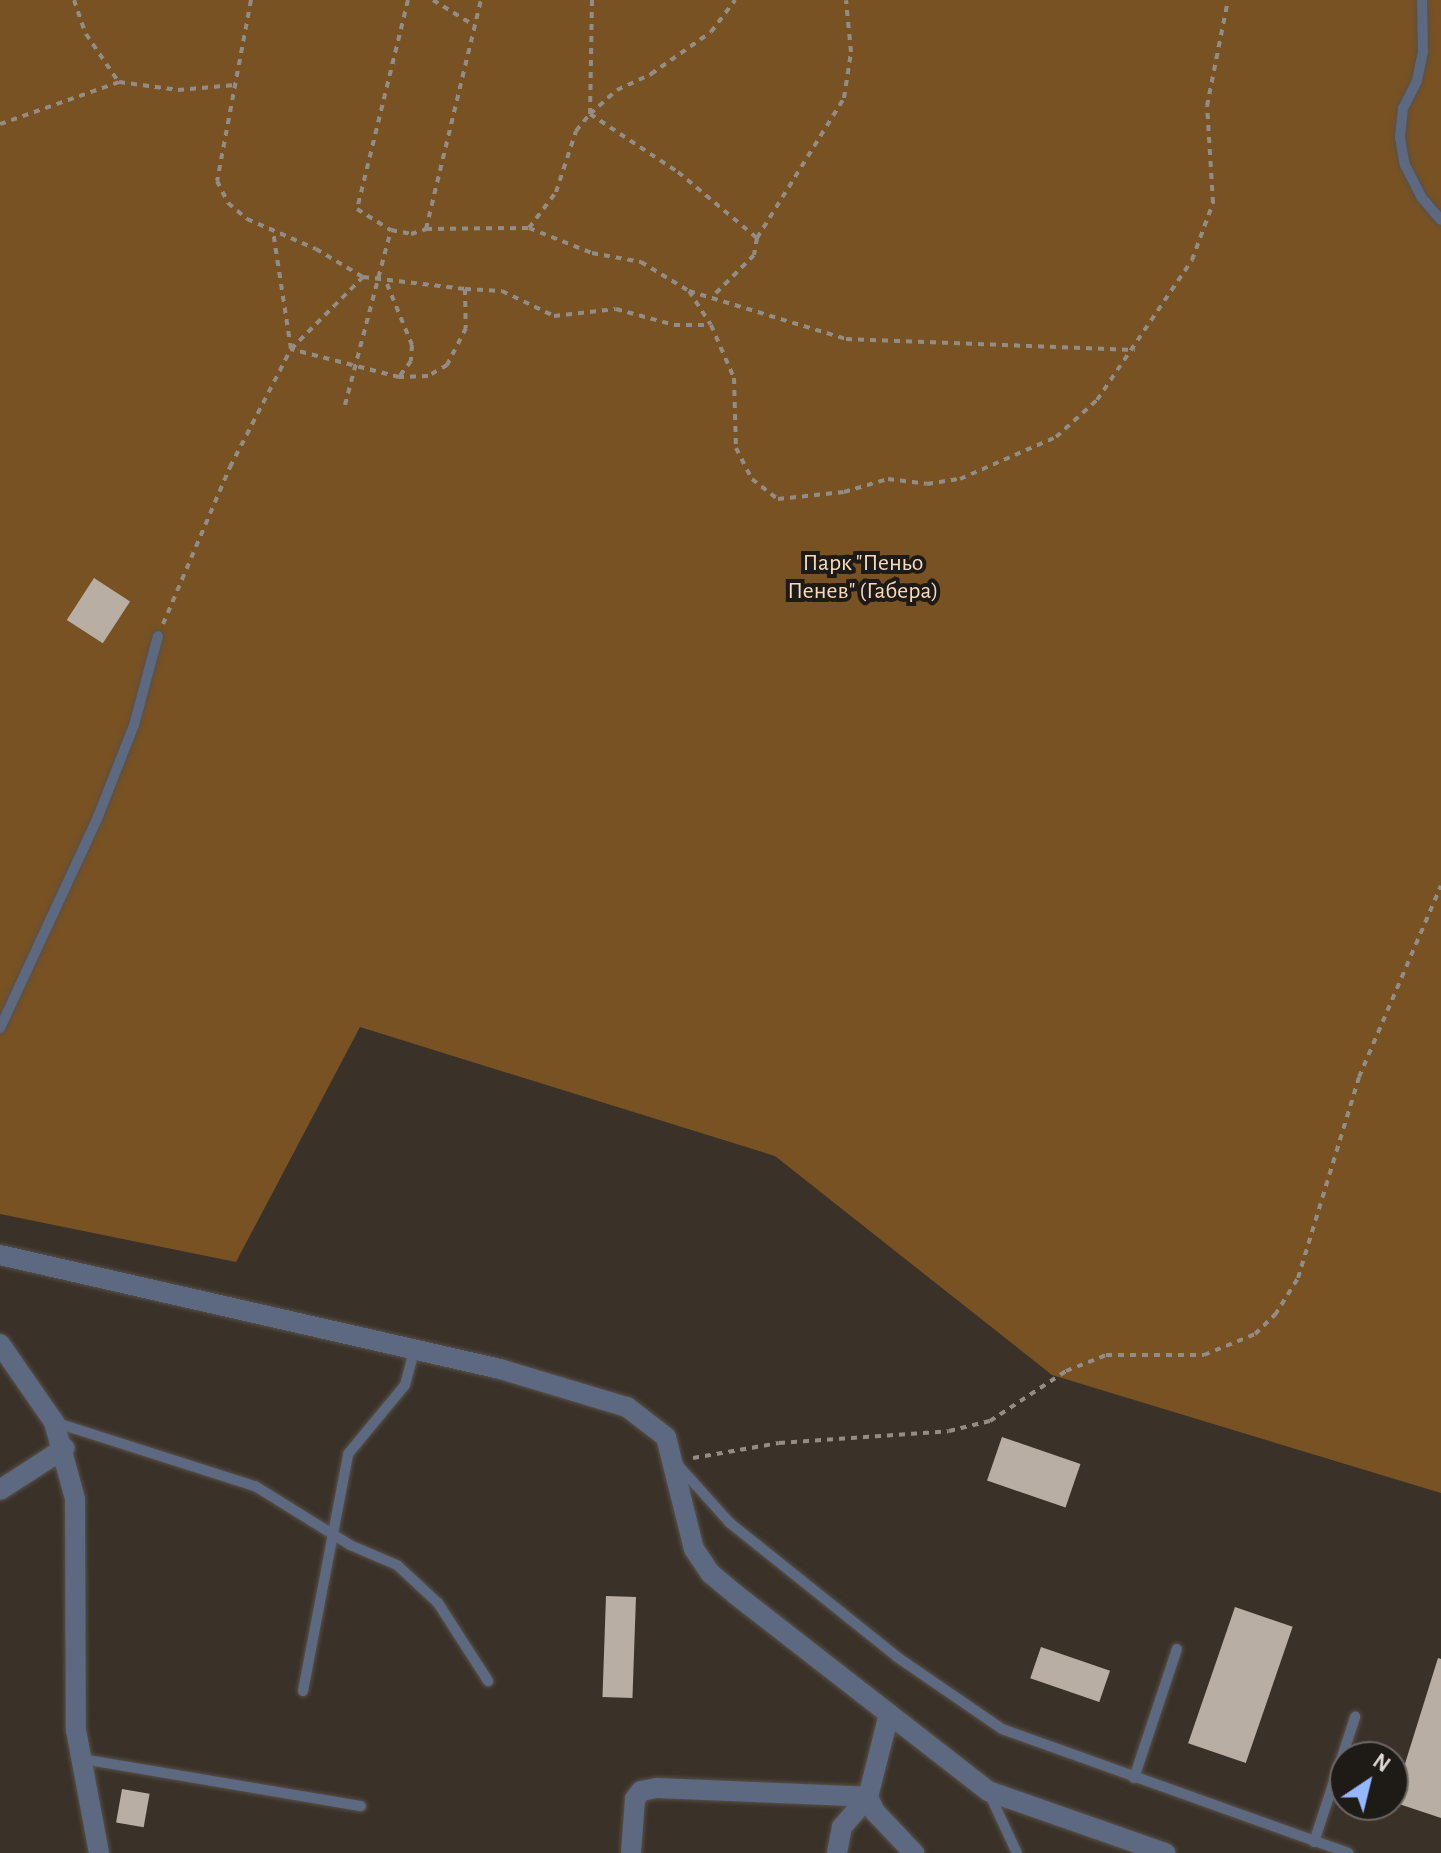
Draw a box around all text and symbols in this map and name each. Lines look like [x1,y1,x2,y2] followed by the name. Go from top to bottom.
[787,550,939,606] park label: Парк "Пеньо Пенев" (Габера)
[1329,1741,1409,1821] north arrow
[1369,1750,1394,1776] text: N

